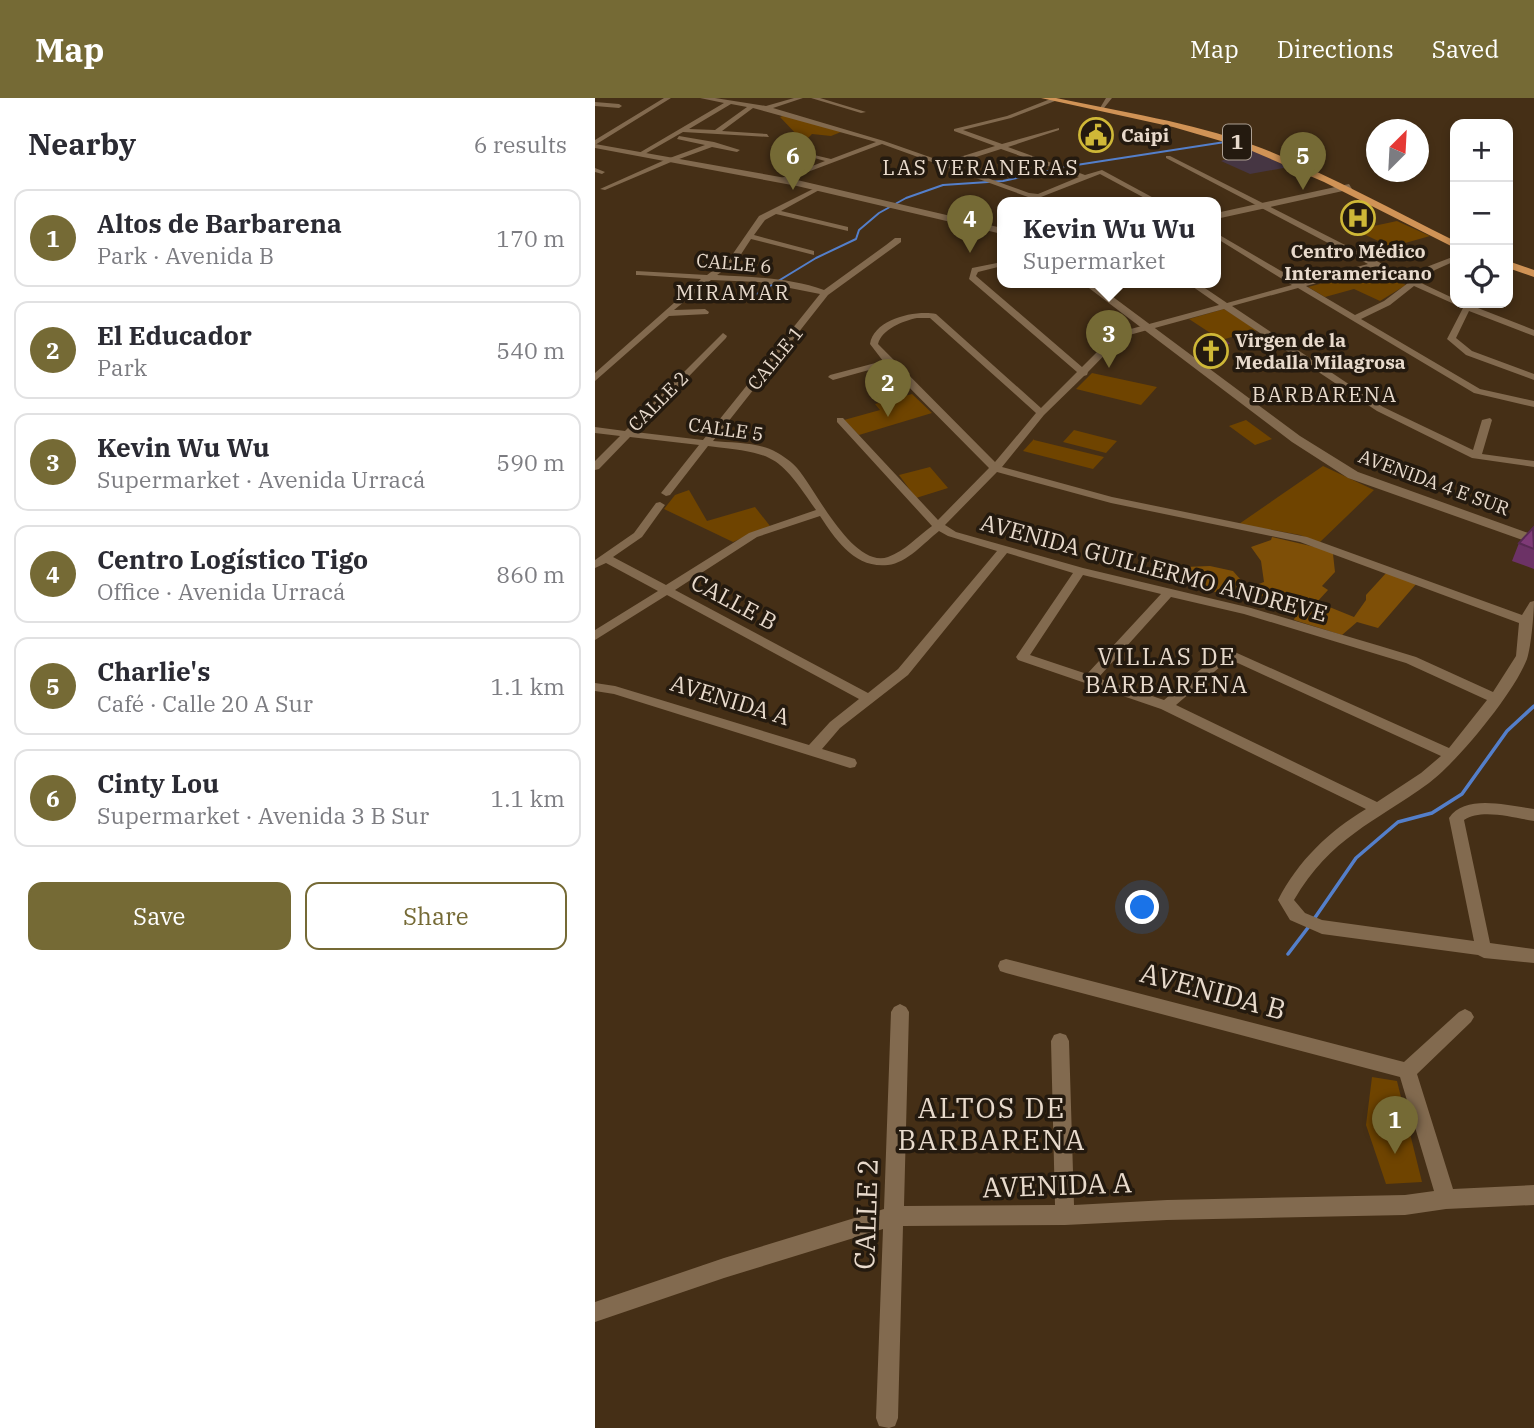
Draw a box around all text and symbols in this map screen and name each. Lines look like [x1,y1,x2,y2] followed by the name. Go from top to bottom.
[35,28,104,71] text: Map
[1190,33,1239,65] text: Map
[1277,33,1394,65] text: Directions
[1432,33,1499,65] text: Saved
[1077,116,1115,154] public building icon: Caipi
[1366,119,1429,182] north arrow
[1450,119,1513,308] map controls
[1450,119,1513,182] button: +
[1121,123,1169,147] place label: Caipi
[28,124,136,163] text: Nearby
[1223,124,1251,159] road number: 1
[474,129,567,159] text: 6 results
[770,132,816,190] pin: 6
[1280,132,1326,190] pin: 5
[882,153,1080,181] district label: LAS VERANERAS
[1450,182,1513,245] button: −
[947,195,993,253] pin: 4
[997,197,1221,288] popup
[1339,199,1377,237] hospital icon: Centro Médico Interamericano
[97,206,342,240] text: Altos de Barbarena
[1023,211,1195,245] text: Kevin Wu Wu
[46,223,60,253] text: 1
[496,223,565,253] text: 170 m
[1284,239,1432,285] place label: Centro Médico Interamericano
[97,240,274,270] text: Park · Avenida B
[1023,245,1165,275] text: Supermarket
[1450,245,1513,308] button: locate
[695,248,773,278] street label: CALLE 6
[675,278,791,306] district label: MIRAMAR
[1086,310,1132,368] pin: 3
[97,318,252,352] text: El Educador
[742,321,808,395] street label: CALLE 1
[1235,328,1406,374] place label: Virgen de la Medalla Milagrosa
[1192,332,1230,370] church icon: Virgen de la Medalla Milagrosa
[46,335,60,365] text: 2
[496,335,565,365] text: 540 m
[97,352,147,382] text: Park
[865,359,911,417] pin: 2
[623,366,693,436] street label: CALLE 2
[1252,380,1398,408] district label: BARBARENA
[687,412,765,446] street label: CALLE 5
[97,430,270,464] text: Kevin Wu Wu
[1355,444,1513,521] street label: AVENIDA 4 E SUR
[46,447,60,477] text: 3
[496,447,565,477] text: 590 m
[97,464,426,494] text: Supermarket · Avenida Urracá
[977,506,1331,628] street label: AVENIDA GUILLERMO ANDREVE
[97,542,368,576] text: Centro Logístico Tigo
[46,559,60,589] text: 4
[496,559,565,589] text: 860 m
[686,566,783,636] street label: CALLE B
[97,576,346,606] text: Office · Avenida Urracá
[1085,640,1249,700] district label: VILLAS DE BARBARENA
[97,654,210,688] text: Charlie's
[667,667,794,731] street label: AVENIDA A
[46,671,60,701] text: 5
[491,671,565,701] text: 1.1 km
[97,688,313,718] text: Café · Calle 20 A Sur
[97,766,219,800] text: Cinty Lou
[46,783,60,813] text: 6
[491,783,565,813] text: 1.1 km
[97,800,429,830] text: Supermarket · Avenida 3 B Sur
[28,882,291,950] button: Save
[305,882,567,950] button: Share
[1125,890,1159,924] your location
[1136,953,1290,1028] street label: AVENIDA B
[897,1089,1087,1158] district label: ALTOS DE BARBARENA
[1372,1096,1418,1154] pin: 1
[845,1158,886,1270] street label: CALLE 2
[981,1163,1132,1206] street label: AVENIDA A

